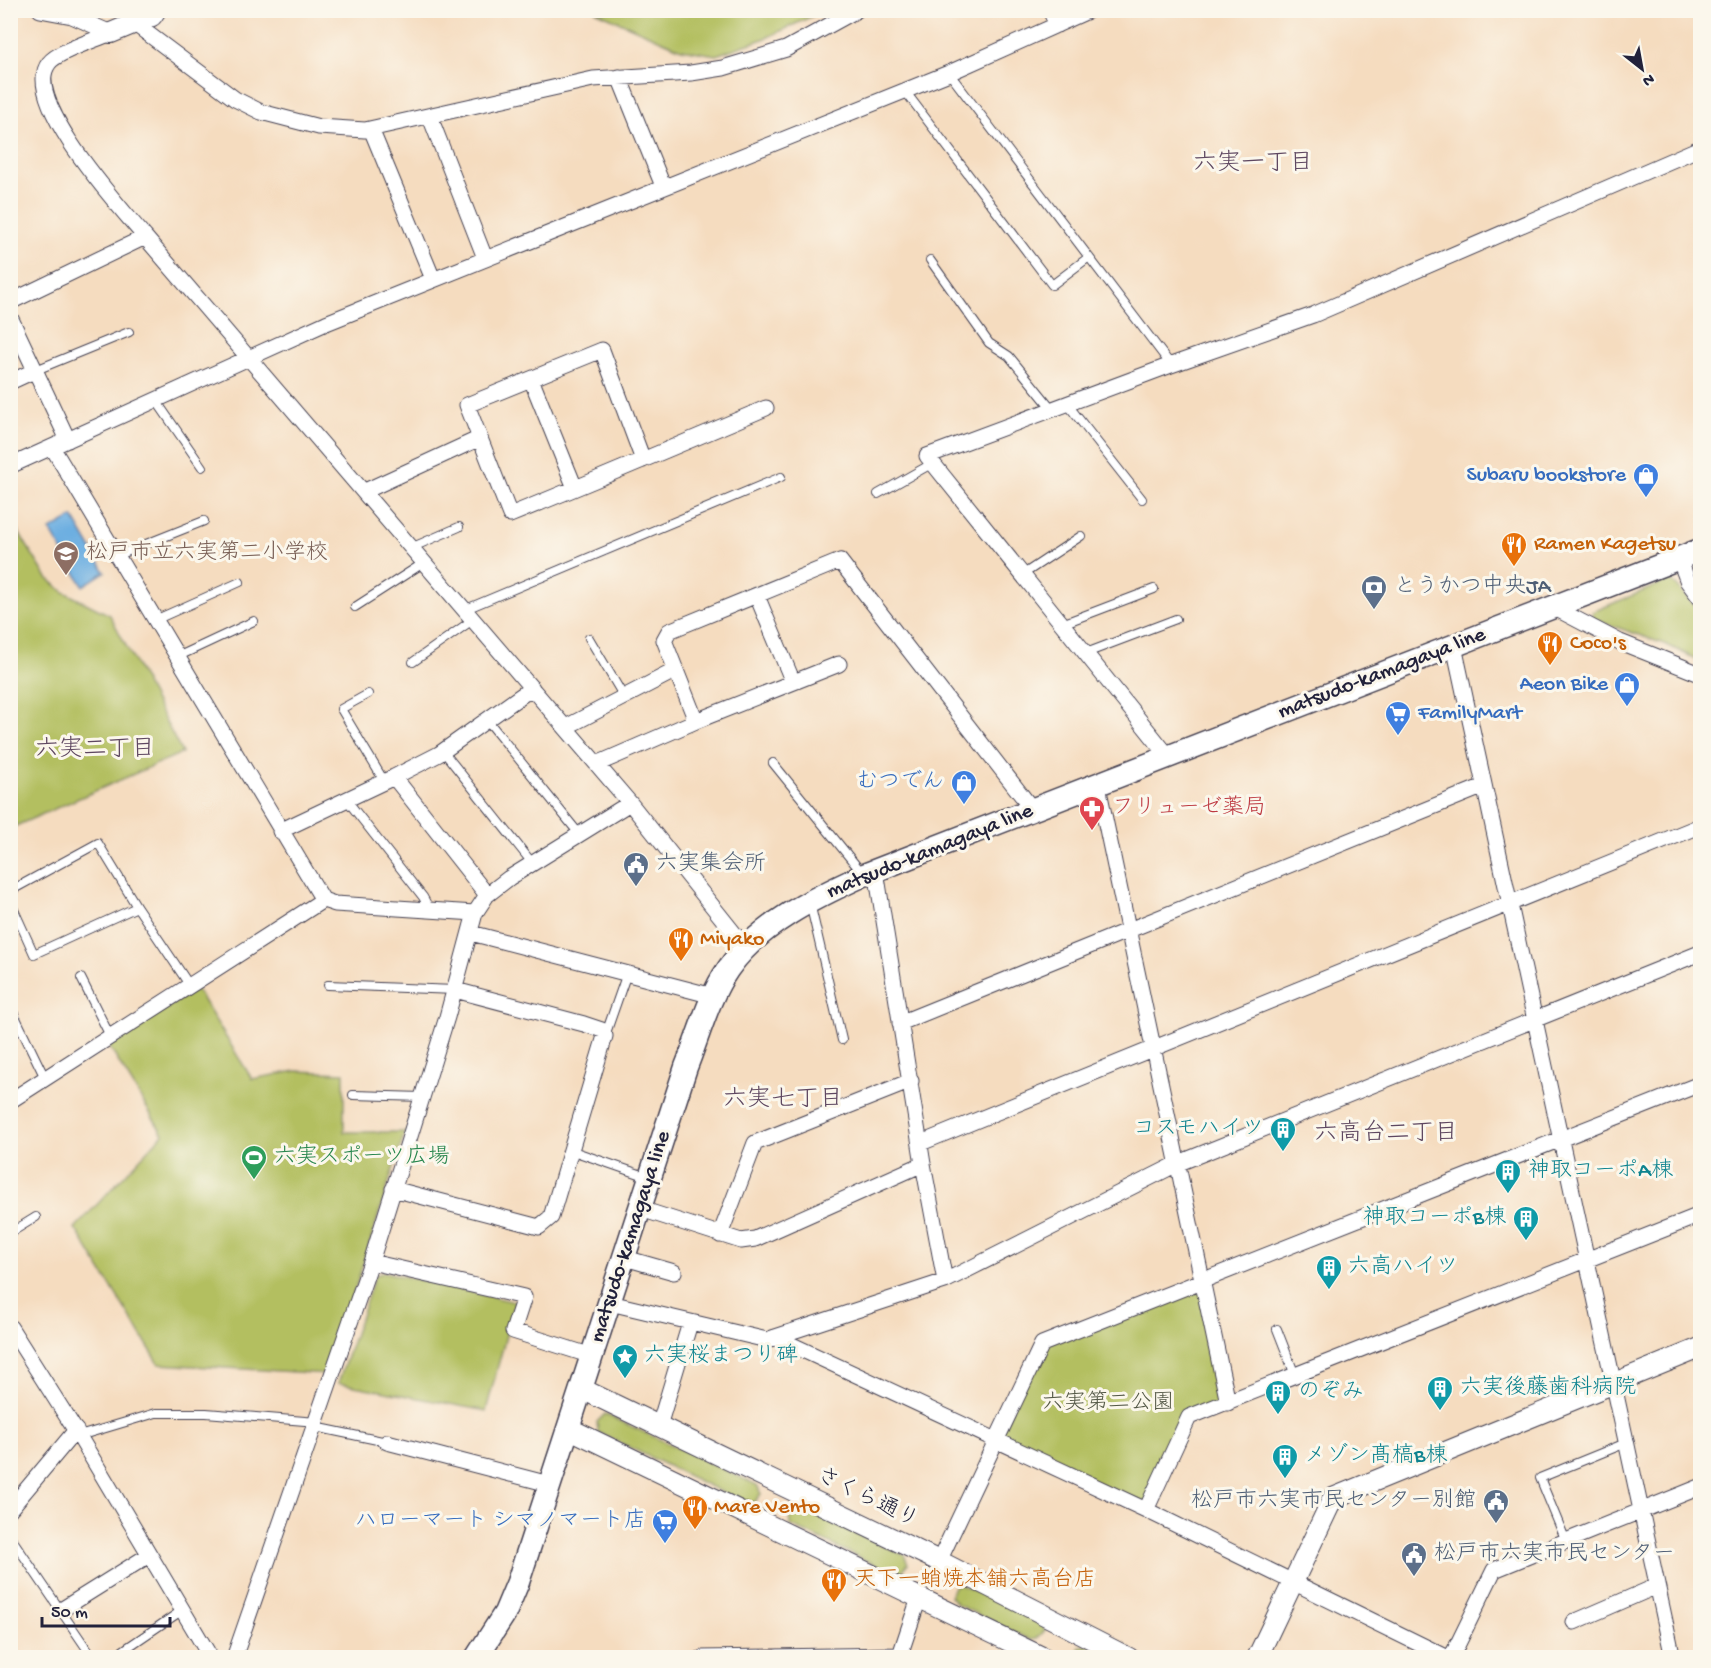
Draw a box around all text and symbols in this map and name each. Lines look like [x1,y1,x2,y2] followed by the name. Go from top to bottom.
[1612,39,1672,99] north arrow
[1638,68,1657,90] text: N
[1193,149,1313,179] district label: 六実一丁目
[1631,461,1661,499] shop icon: Subaru bookstore
[1466,463,1627,489] place label: Subaru bookstore
[1499,530,1529,568] restaurant icon: Ramen Kagetsu
[1534,532,1676,558] place label: Ramen Kagetsu
[51,539,81,577] school or university icon: 松戸市立六実第二小学校
[86,540,328,567] place label: 松戸市立六実第二小学校
[1359,573,1389,611] bank icon: とうかつ中央JA
[1394,573,1552,601] place label: とうかつ中央JA
[1274,622,1490,726] street label: matsudo-kamagaya line
[1535,629,1565,667] restaurant icon: Coco's
[1570,631,1627,657] place label: Coco's
[1612,670,1642,708] shop icon: Aeon Bike
[1519,672,1609,698] place label: Aeon Bike
[1383,699,1413,737] supermarket icon: FamilyMart
[1417,701,1524,727] place label: FamilyMart
[35,735,155,765] district label: 六実二丁目
[949,768,979,806] shop icon: むつでん
[856,769,944,796] place label: むつでん
[1077,794,1107,832] pharmacy icon: フリューゼ薬局
[1112,795,1266,822] place label: フリューゼ薬局
[823,798,1038,905] street label: matsudo-kamagaya line
[621,850,651,888] public building icon: 六実集会所
[656,851,766,878] place label: 六実集会所
[666,925,696,963] restaurant icon: Miyako
[700,927,764,953] place label: Miyako
[723,1085,843,1115] district label: 六実七丁目
[1268,1115,1298,1153] building icon: コスモハイツ
[1133,1117,1264,1143] place label: コスモハイツ
[1314,1119,1458,1149] district label: 六高台二丁目
[585,1127,678,1346] street label: matsudo-kamagaya line
[239,1143,269,1181] sports icon: 六実スポーツ広場
[274,1144,450,1171] place label: 六実スポーツ広場
[1493,1157,1523,1195] building icon: 神取コーポA棟
[1528,1158,1673,1185] place label: 神取コーポA棟
[1511,1204,1541,1242] building icon: 神取コーポB棟
[1363,1205,1506,1232] place label: 神取コーポB棟
[1314,1253,1344,1291] building icon: 六高ハイツ
[1348,1254,1458,1281] place label: 六高ハイツ
[610,1342,640,1380] place icon: 六実桜まつり碑
[644,1343,798,1370] place label: 六実桜まつり碑
[1425,1374,1455,1412] building icon: 六実後藤歯科病院
[1460,1374,1636,1402] place label: 六実後藤歯科病院
[1263,1378,1293,1416] building icon: のぞみ
[1298,1380,1364,1406] place label: のぞみ
[1042,1390,1174,1417] park label: 六実第二公園
[1270,1442,1300,1480] building icon: メゾン髙槁B棟
[1304,1443,1447,1470] place label: メゾン髙槁B棟
[812,1463,922,1535] street label: さくら通り
[1481,1487,1511,1525] public building icon: 松戸市六実市民センター別館
[1191,1488,1476,1515] place label: 松戸市六実市民センター別館
[680,1493,710,1531] restaurant icon: Mare Vento
[714,1495,820,1521] place label: Mare Vento
[650,1507,680,1545] supermarket icon: ハローマート シマノマート店
[355,1508,646,1535] place label: ハローマート シマノマート店
[1399,1540,1429,1578] public building icon: 松戸市六実市民センター
[1434,1541,1675,1568] place label: 松戸市六実市民センター
[819,1566,849,1604] restaurant icon: 天下一蛸焼本舗六高台店
[854,1567,1096,1594] place label: 天下一蛸焼本舗六高台店
[42,1590,170,1628] scale bar
[51,1603,88,1624] text: 50 m

